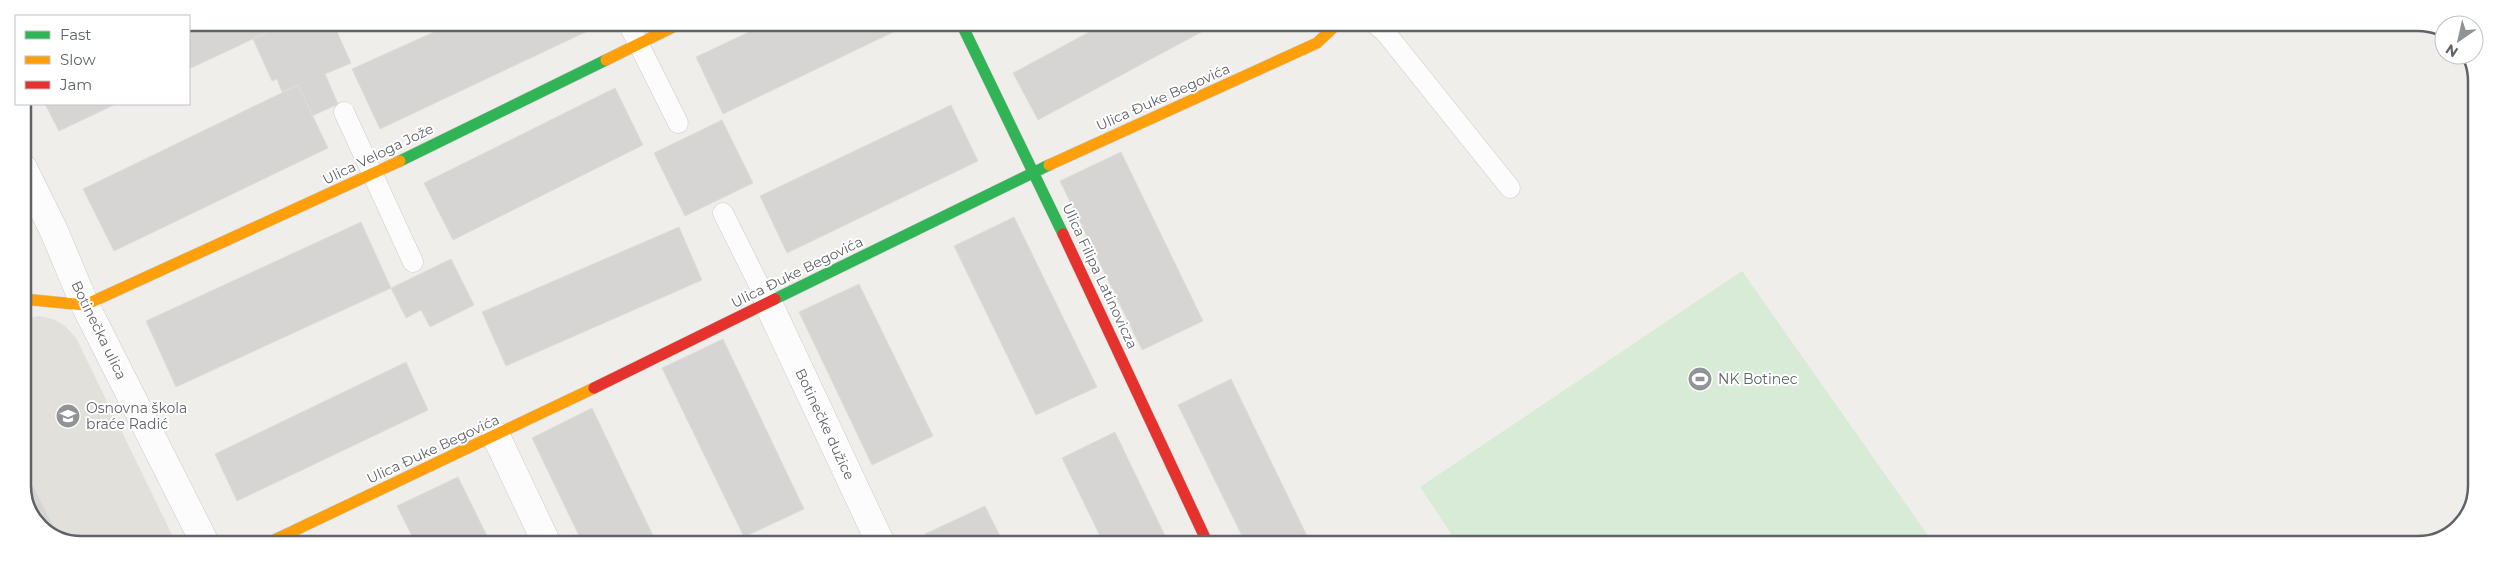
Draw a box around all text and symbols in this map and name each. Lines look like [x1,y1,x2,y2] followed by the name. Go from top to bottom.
[15,15,190,105] legend
[2434,15,2484,65] north arrow
[60,25,91,44] text: Fast
[2442,40,2461,61] text: N
[60,50,96,69] text: Slow
[1093,59,1233,135] street label: Ulica Đuke Begovića
[59,75,92,94] text: Jam
[320,119,436,189] street label: Ulica Veloga Jože
[1058,200,1142,352] street label: Ulica Filipa Latinovicza
[728,232,866,312] street label: Ulica Đuke Begovića
[67,278,131,382] street label: Botinečka ulica
[791,365,859,483] street label: Botinečke dužice
[1687,366,1713,392] sports icon: NK Botinec
[1718,370,1798,388] place label: NK Botinec
[86,399,187,433] place label: Osnovna škola braće Radić
[55,403,81,429] school or university icon: Osnovna škola braće Radić
[364,410,502,488] street label: Ulica Đuke Begovića

